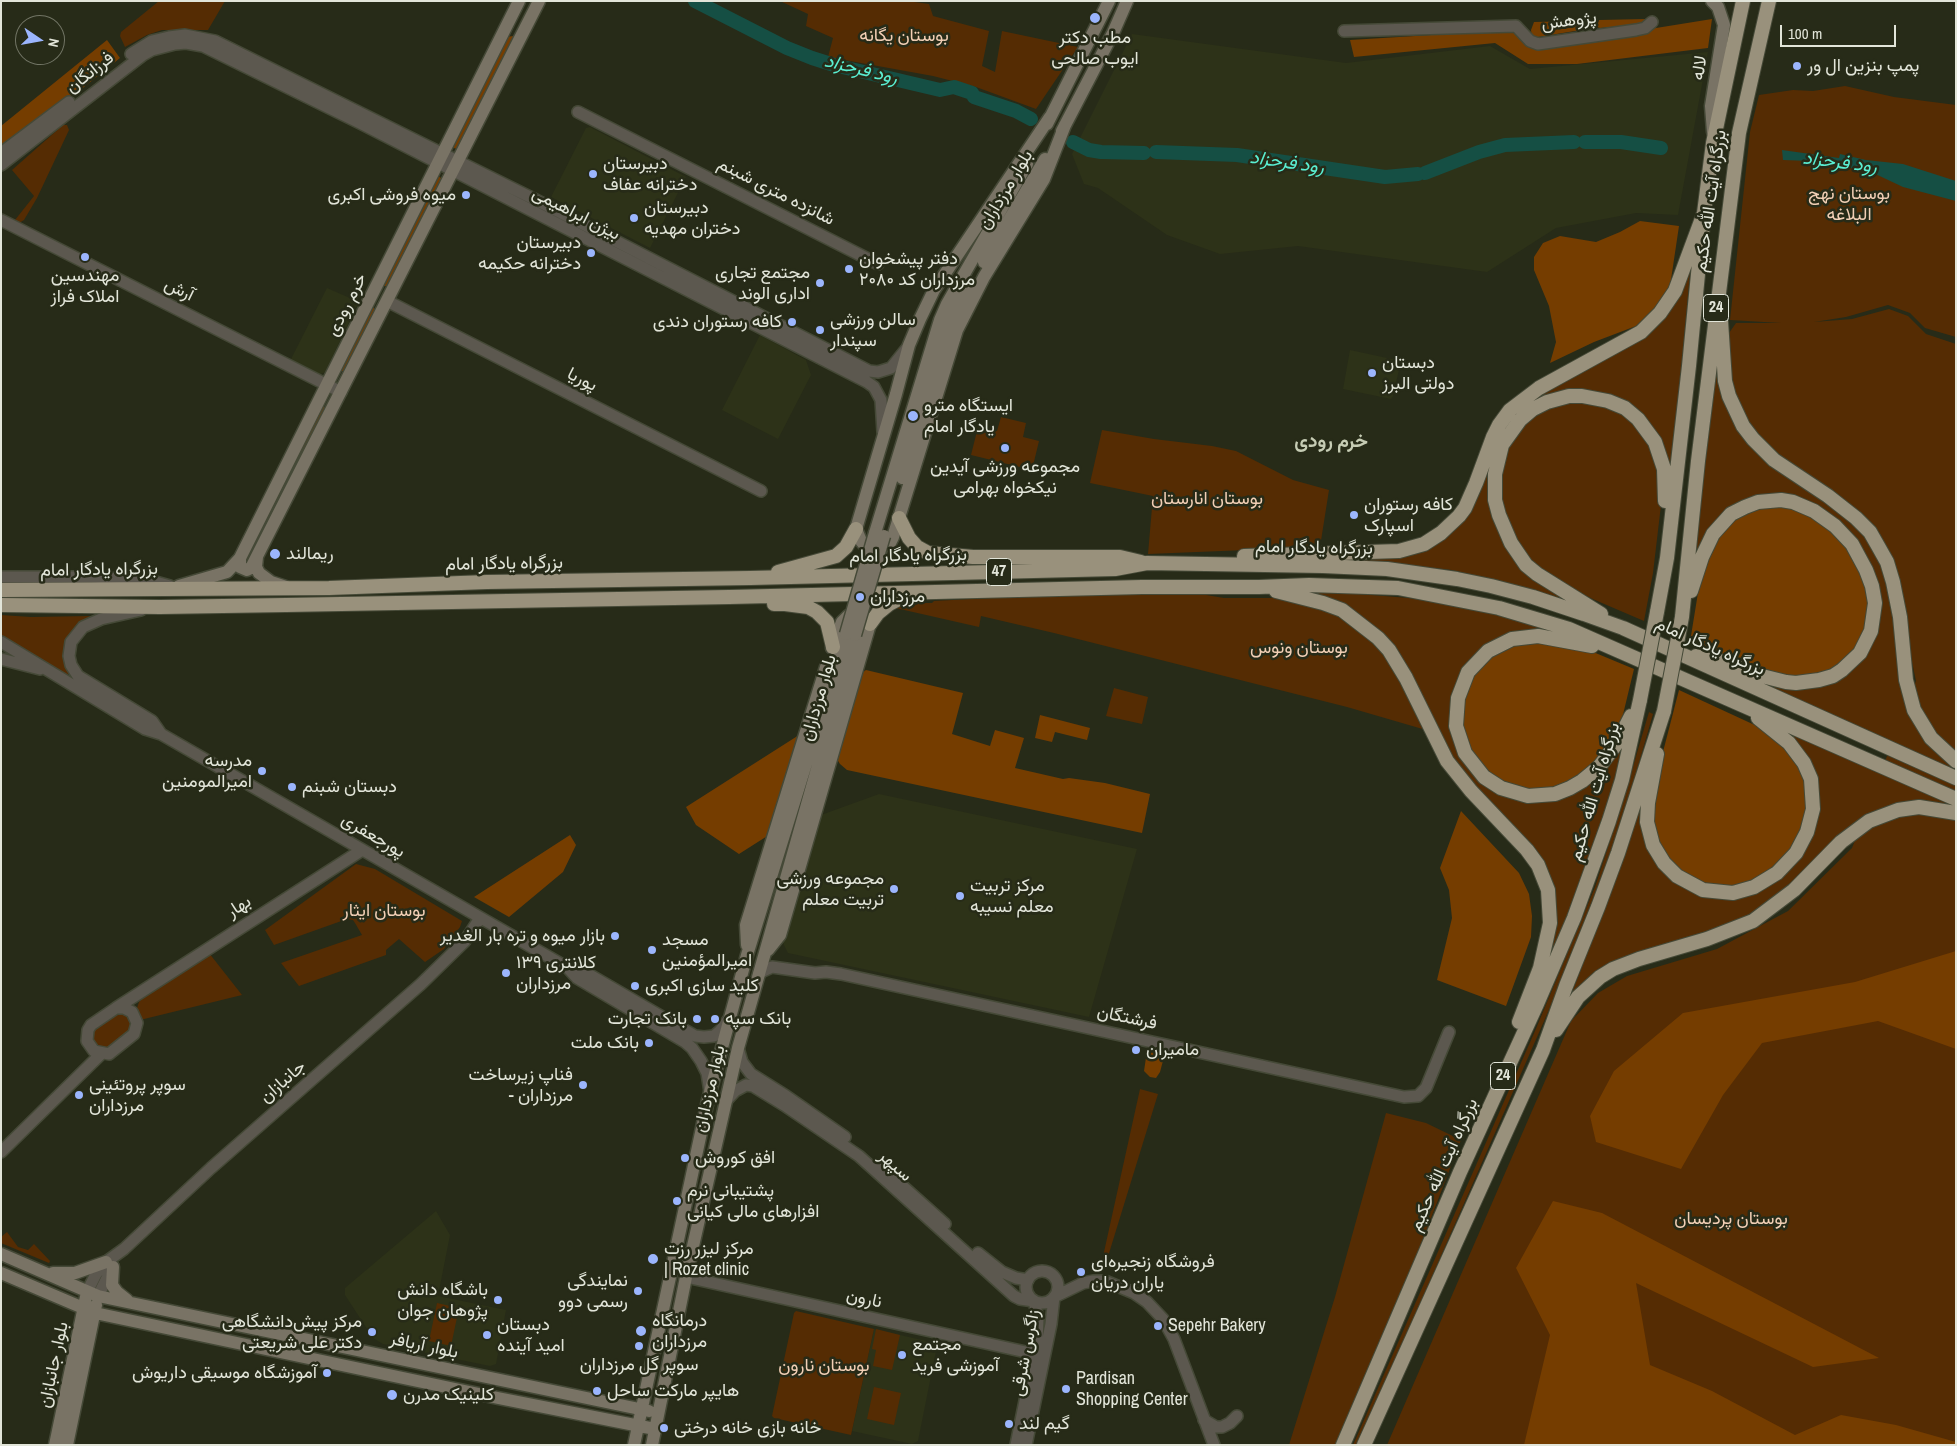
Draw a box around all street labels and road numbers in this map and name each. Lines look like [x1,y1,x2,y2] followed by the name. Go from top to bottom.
[1540,7,1598,35] street label: پژوهش
[62,47,118,99] street label: فرزانگان
[1687,54,1713,82] street label: لاله
[1690,128,1732,274] street label: بزرگراه آیت الله حکیم
[974,146,1038,234] street label: بلوار مرزداران
[714,153,838,231] street label: شانزده متری شبنم
[528,183,624,245] street label: بیژن ابراهیمی
[322,270,372,340] street label: خرم رودی
[161,274,197,306] street label: آرش
[1704,294,1728,322] road number: 24
[563,363,601,397] street label: پوریا
[1255,536,1373,560] street label: بزرگراه یادگار امام
[849,544,967,568] street label: بزرگراه یادگار امام
[445,552,563,576] street label: بزرگراه یادگار امام
[40,558,158,582] street label: بزرگراه یادگار امام
[986,558,1012,586] road number: 47
[1652,613,1768,681] street label: بزرگراه یادگار امام
[796,652,842,744] street label: بلوار مرزداران
[1565,720,1625,864] street label: بزرگراه آیت الله حکیم
[337,809,409,863] street label: پورجعفری
[223,891,255,923] street label: بهار
[1095,1001,1159,1035] street label: فرشتگان
[690,1043,730,1135] street label: بلوار مرزداران
[255,1056,311,1108] street label: جانبازان
[1490,1062,1516,1090] road number: 24
[1405,1095,1483,1235] street label: بزرگراه آیت الله حکیم
[874,1145,916,1187] street label: سپهر
[844,1285,884,1313] street label: نارون
[1007,1308,1045,1398] street label: زاگرس شرقی
[34,1320,74,1410] street label: بلوار جانبازان
[388,1328,460,1364] street label: بلوار آریافر

